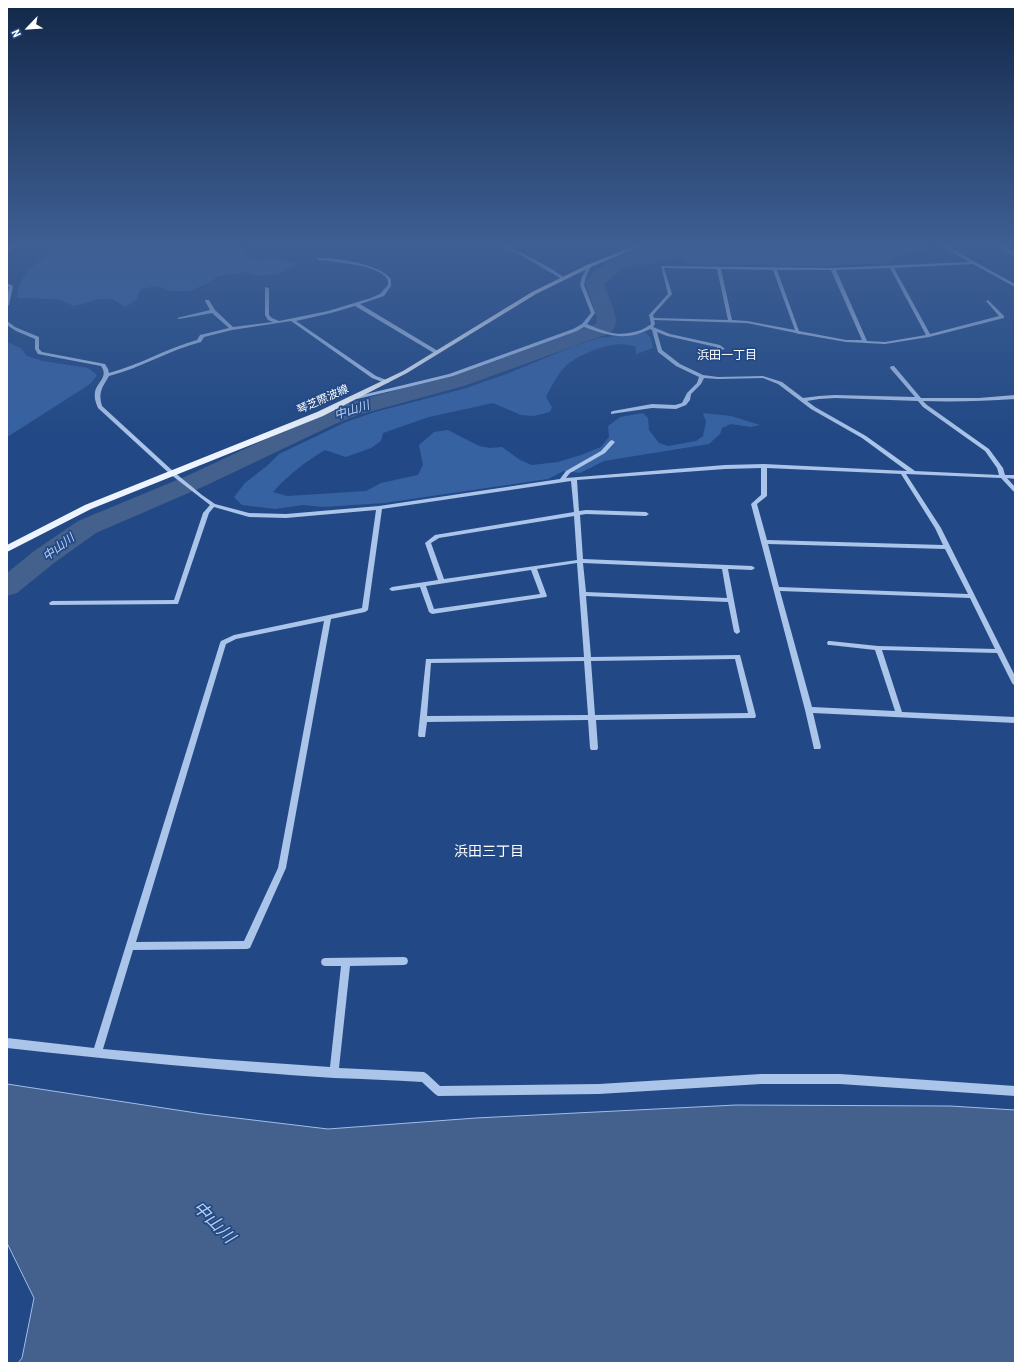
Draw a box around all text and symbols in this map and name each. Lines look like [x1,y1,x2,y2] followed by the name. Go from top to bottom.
[8,8,48,48] north arrow
[9,27,24,39] text: N
[697,349,757,363] district label: 浜田一丁目
[295,383,351,417] street label: 琴芝際波線
[333,399,371,423] water label: 中山川
[40,531,78,565] water label: 中山川
[454,844,524,860] district label: 浜田三丁目
[188,1198,238,1248] water label: 中山川

